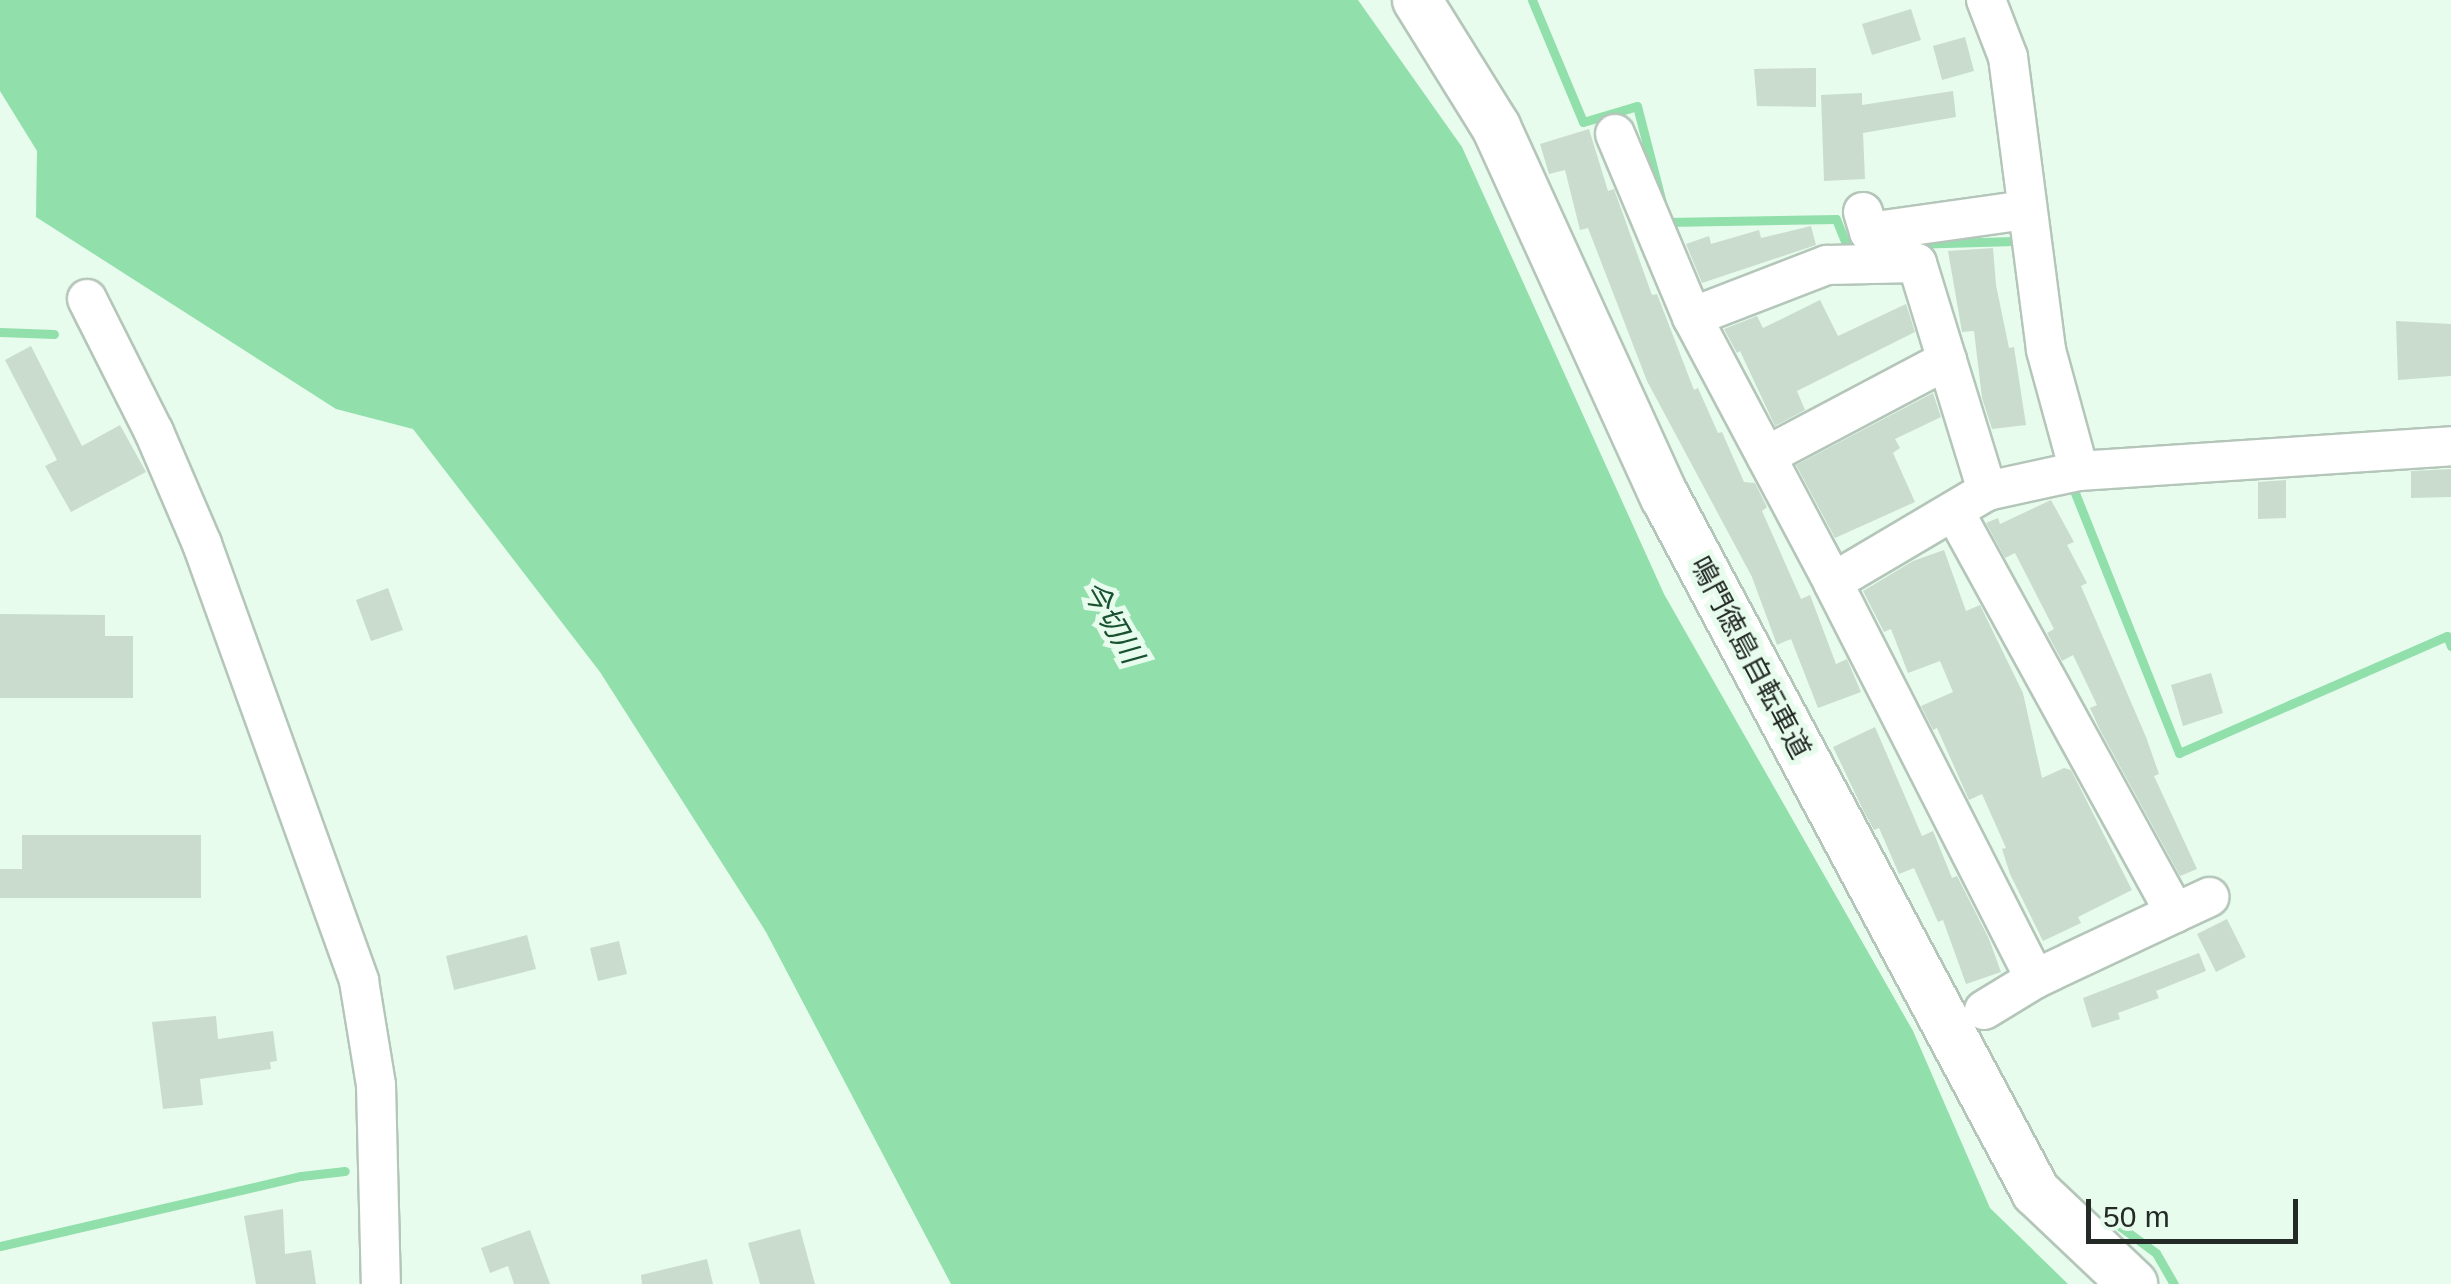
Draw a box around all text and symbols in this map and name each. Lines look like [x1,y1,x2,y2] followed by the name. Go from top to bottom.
[1683,551,1817,765] street label: 鳴門徳島自転車道
[1074,574,1150,670] water label: 今切川
[2091,1179,2304,1241] scale bar
[2103,1200,2170,1233] text: 50 m

